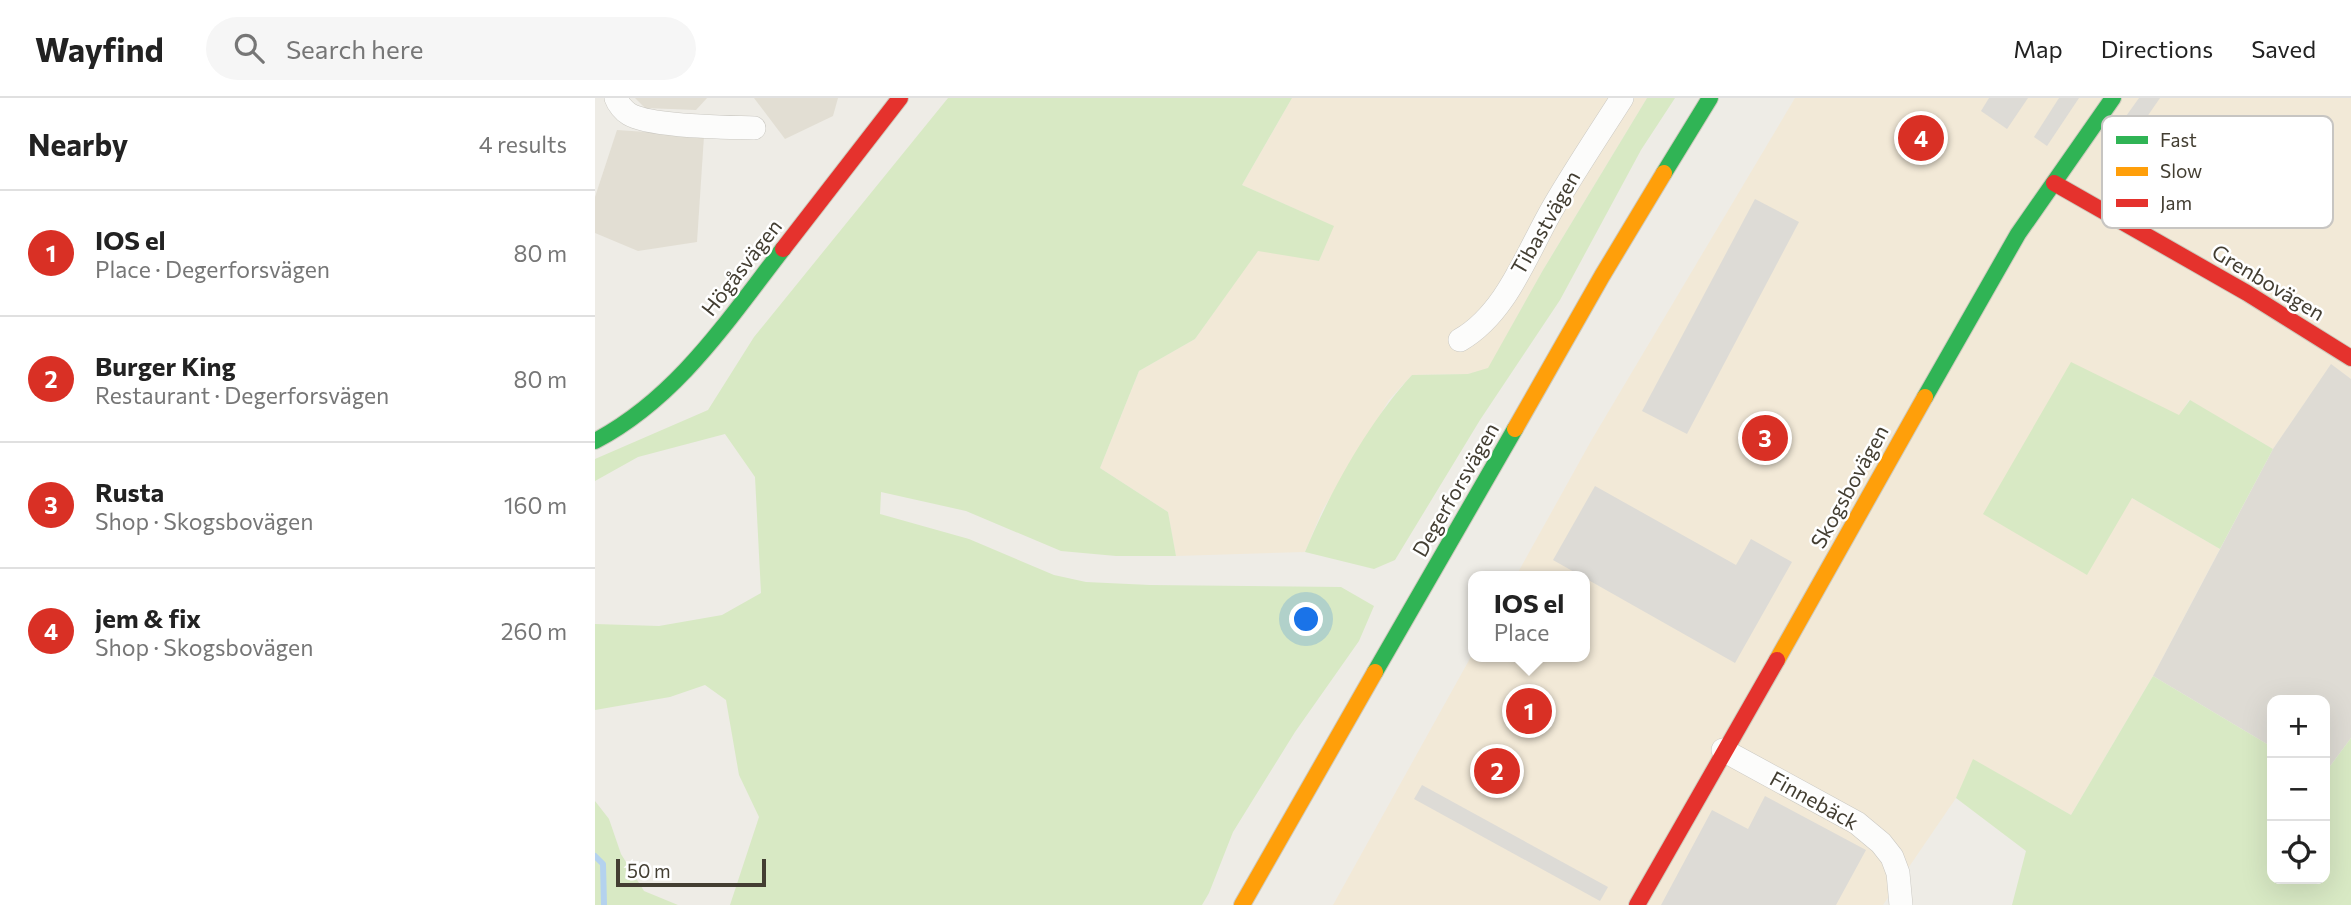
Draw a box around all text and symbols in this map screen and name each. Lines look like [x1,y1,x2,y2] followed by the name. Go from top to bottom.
[206,17,696,80] search box
[35,28,164,69] text: Wayfind
[230,29,268,67] icon: search
[286,33,423,64] text: Search here
[2013,34,2063,63] text: Map
[2101,34,2213,63] text: Directions
[2251,34,2316,63] text: Saved
[1898,112,1944,164] pin: 4
[2102,116,2333,228] legend
[28,125,128,162] text: Nearby
[2160,128,2197,151] text: Fast
[479,130,567,158] text: 4 results
[2160,159,2202,182] text: Slow
[1505,166,1585,279] street label: Tibastvägen
[2160,191,2192,214] text: Jam
[695,214,786,320] street label: Högåsvägen
[95,224,166,255] text: IOS el
[2208,238,2330,325] street label: Grenbovägen
[46,239,56,267] text: 1
[514,239,567,267] text: 80 m
[95,255,330,283] text: Place · Degerforsvägen
[95,350,236,381] text: Burger King
[44,365,58,393] text: 2
[514,365,567,393] text: 80 m
[95,381,389,409] text: Restaurant · Degerforsvägen
[1742,412,1788,464] pin: 3
[1406,418,1503,561] street label: Degerforsvägen
[1805,420,1893,552] street label: Skogsbovägen
[95,476,164,507] text: Rusta
[44,491,58,519] text: 3
[504,491,567,519] text: 160 m
[95,507,313,535] text: Shop · Skogsbovägen
[1468,571,1590,662] popup
[1494,587,1564,618] text: IOS el
[95,602,201,633] text: jem & fix
[1289,602,1323,636] your location
[44,617,58,645] text: 4
[501,617,567,645] text: 260 m
[1494,618,1549,646] text: Place
[95,633,313,661] text: Shop · Skogsbovägen
[1506,685,1552,737] pin: 1
[2267,695,2330,884] map controls
[2267,695,2330,758] button: +
[1474,745,1520,797] pin: 2
[2267,758,2330,821] button: −
[1766,765,1864,834] street label: Finnebäck
[2267,821,2330,884] button: locate
[616,856,767,888] scale bar
[627,859,671,882] text: 50 m

